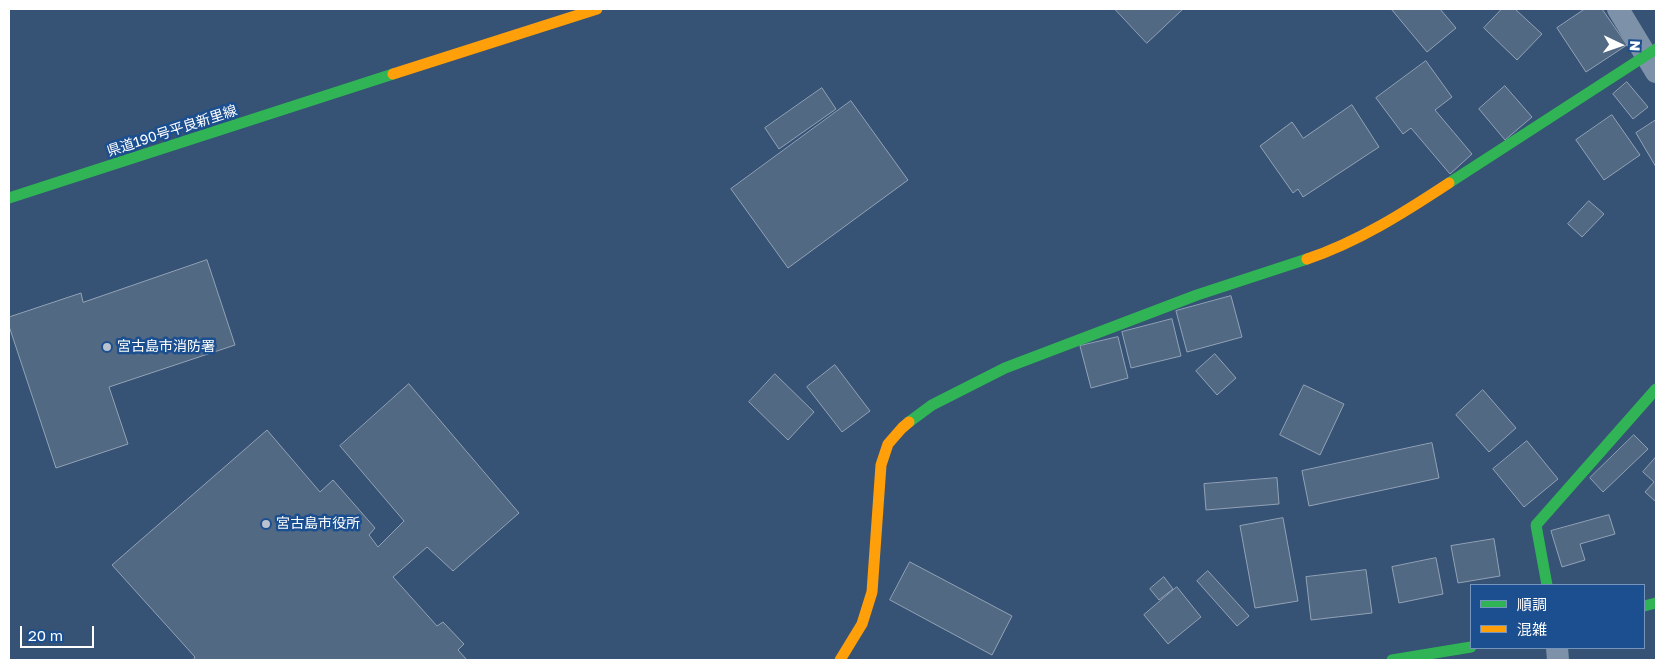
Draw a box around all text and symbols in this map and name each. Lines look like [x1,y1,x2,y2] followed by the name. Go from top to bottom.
[1595,20,1645,70] north arrow
[1627,40,1644,52] text: N
[105,102,239,160] street label: 県道190号平良新里線
[117,339,215,355] place label: 宮古島市消防署
[101,341,113,353] marker: 宮古島市消防署
[276,516,360,532] place label: 宮古島市役所
[260,518,272,530] marker: 宮古島市役所
[1470,584,1645,649] legend
[1517,595,1547,613] text: 順調
[22,616,96,648] scale bar
[1517,620,1547,638] text: 混雑
[28,626,63,644] text: 20 m

